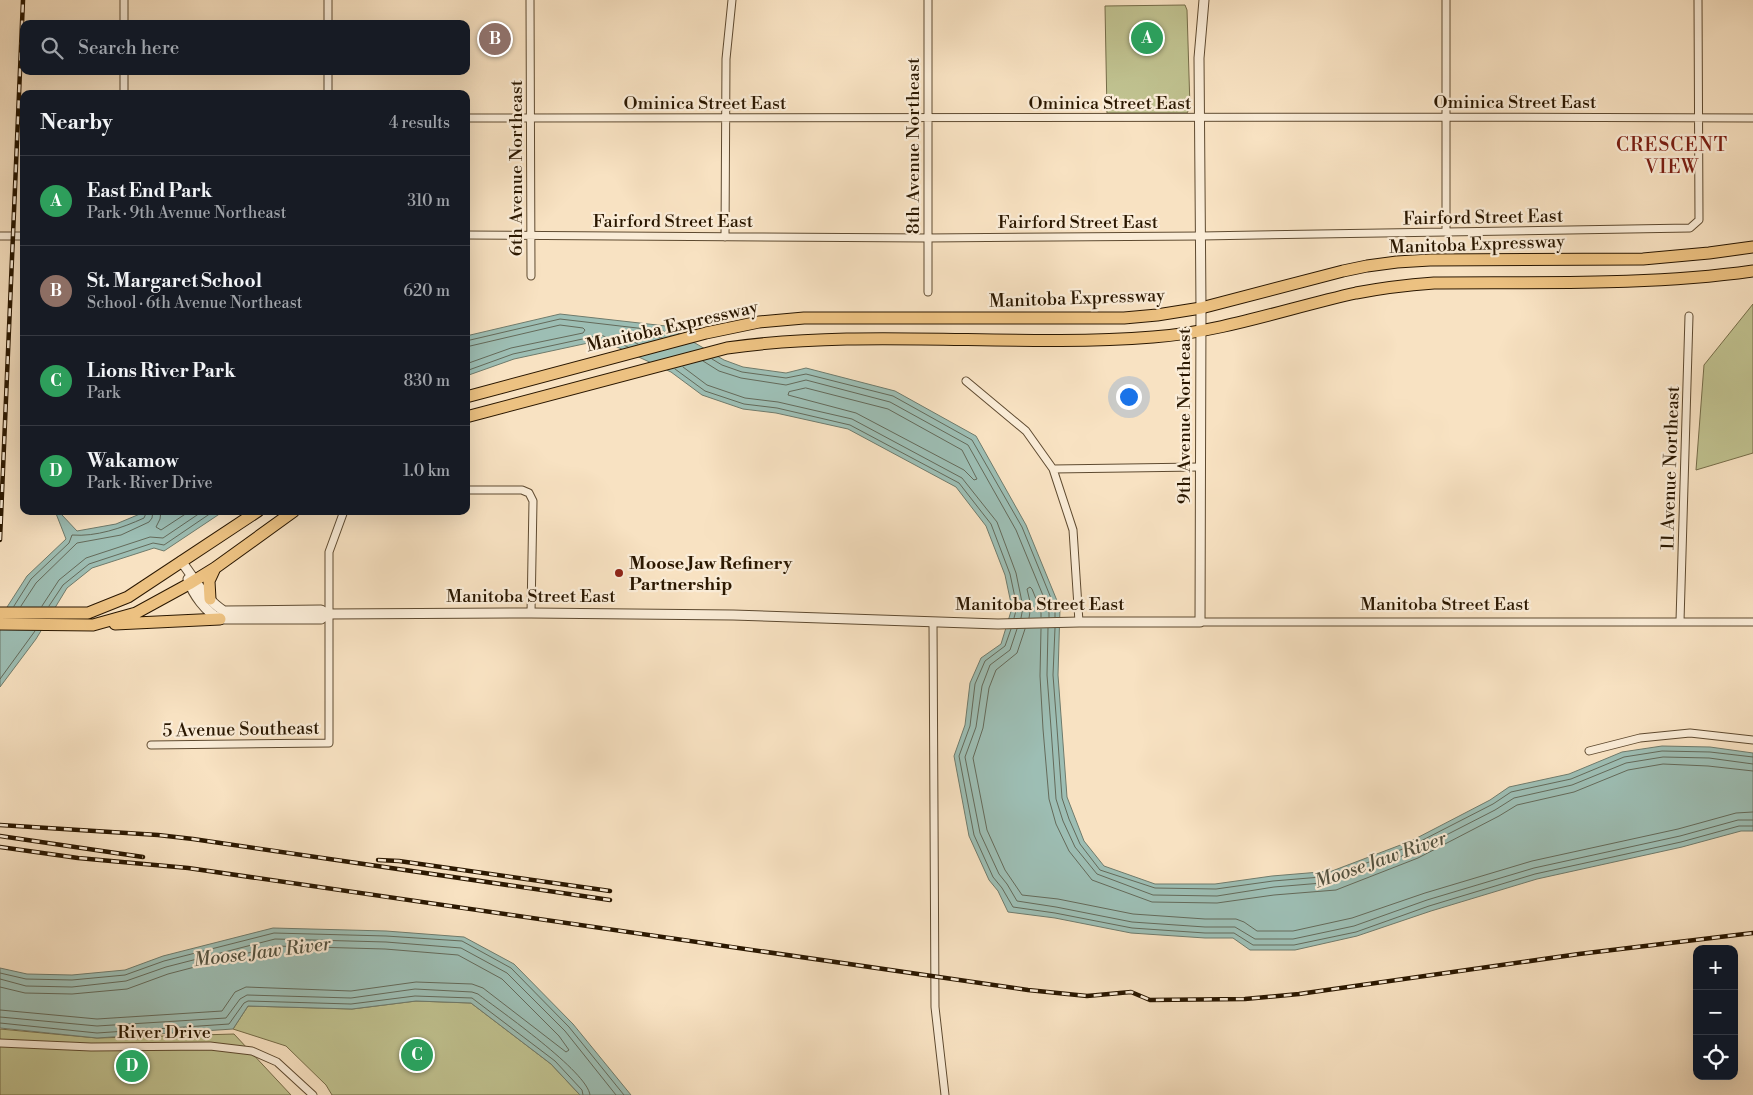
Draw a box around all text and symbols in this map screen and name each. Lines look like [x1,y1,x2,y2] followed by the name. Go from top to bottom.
[1131,19,1163,57] pin: A
[20,20,470,75] search box
[479,20,511,58] pin: B
[38,34,66,62] icon: search
[78,36,179,60] text: Search here
[902,57,925,234] street label: 8th Avenue Northeast
[505,79,528,256] street label: 6th Avenue Northeast
[1434,91,1597,114] street label: Ominica Street East
[624,92,787,115] street label: Ominica Street East
[1029,92,1192,115] street label: Ominica Street East
[40,110,113,136] text: Nearby
[389,113,450,133] text: 4 results
[1616,133,1728,179] district label: CRESCENT VIEW
[87,179,212,203] text: East End Park
[50,191,62,211] text: A
[407,191,450,211] text: 310 m
[87,203,286,223] text: Park · 9th Avenue Northeast
[1403,205,1564,230] street label: Fairford Street East
[593,210,754,233] street label: Fairford Street East
[998,211,1159,234] street label: Fairford Street East
[1389,230,1566,259] street label: Manitoba Expressway
[87,269,262,293] text: St. Margaret School
[50,281,62,301] text: B
[403,281,450,301] text: 620 m
[989,284,1166,313] street label: Manitoba Expressway
[87,293,303,313] text: School · 6th Avenue Northeast
[584,295,761,357] street label: Manitoba Expressway
[1173,327,1196,504] street label: 9th Avenue Northeast
[87,359,236,383] text: Lions River Park
[50,371,62,391] text: C
[403,371,450,391] text: 830 m
[87,383,120,403] text: Park
[1116,384,1142,410] your location
[1656,385,1685,551] street label: 11 Avenue Northeast
[87,449,179,473] text: Wakamow
[50,461,62,481] text: D
[403,461,450,481] text: 1.0 km
[87,473,213,493] text: Park · River Drive
[629,552,793,596] place label: Moose Jaw Refinery Partnership
[613,567,625,579] marker: Moose Jaw Refinery Partnership
[446,585,616,608] street label: Manitoba Street East
[955,593,1125,616] street label: Manitoba Street East
[1360,593,1530,616] street label: Manitoba Street East
[162,717,320,742] street label: 5 Avenue Southeast
[1311,826,1450,894] water label: Moose Jaw River
[192,932,333,972] water label: Moose Jaw River
[1693,945,1738,1080] map controls
[1693,945,1738,990] button: +
[1693,990,1738,1035] button: −
[117,1021,211,1044] street label: River Drive
[1693,1035,1738,1080] button: locate
[401,1036,433,1074] pin: C
[116,1047,148,1085] pin: D

